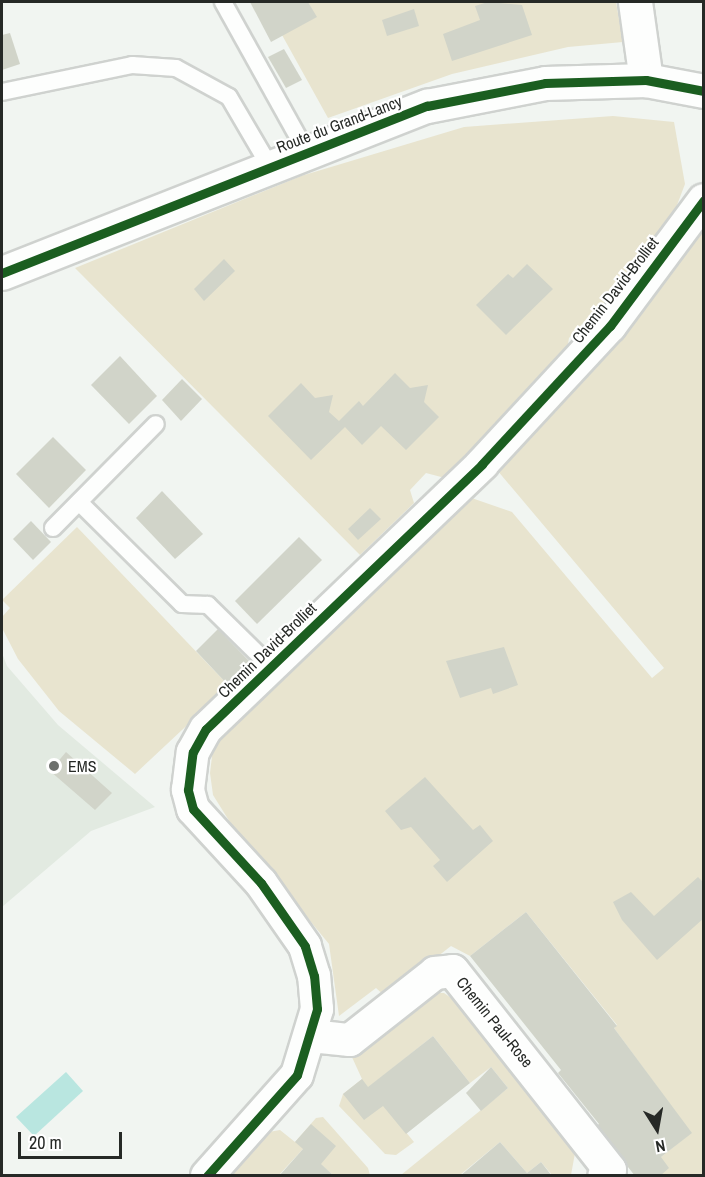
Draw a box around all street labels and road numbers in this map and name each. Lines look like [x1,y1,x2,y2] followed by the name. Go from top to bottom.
[274,91,404,157] street label: Route du Grand-Lancy
[568,233,662,347] street label: Chemin David-Brolliet
[214,598,320,702] street label: Chemin David-Brolliet
[453,973,537,1071] street label: Chemin Paul-Rose

